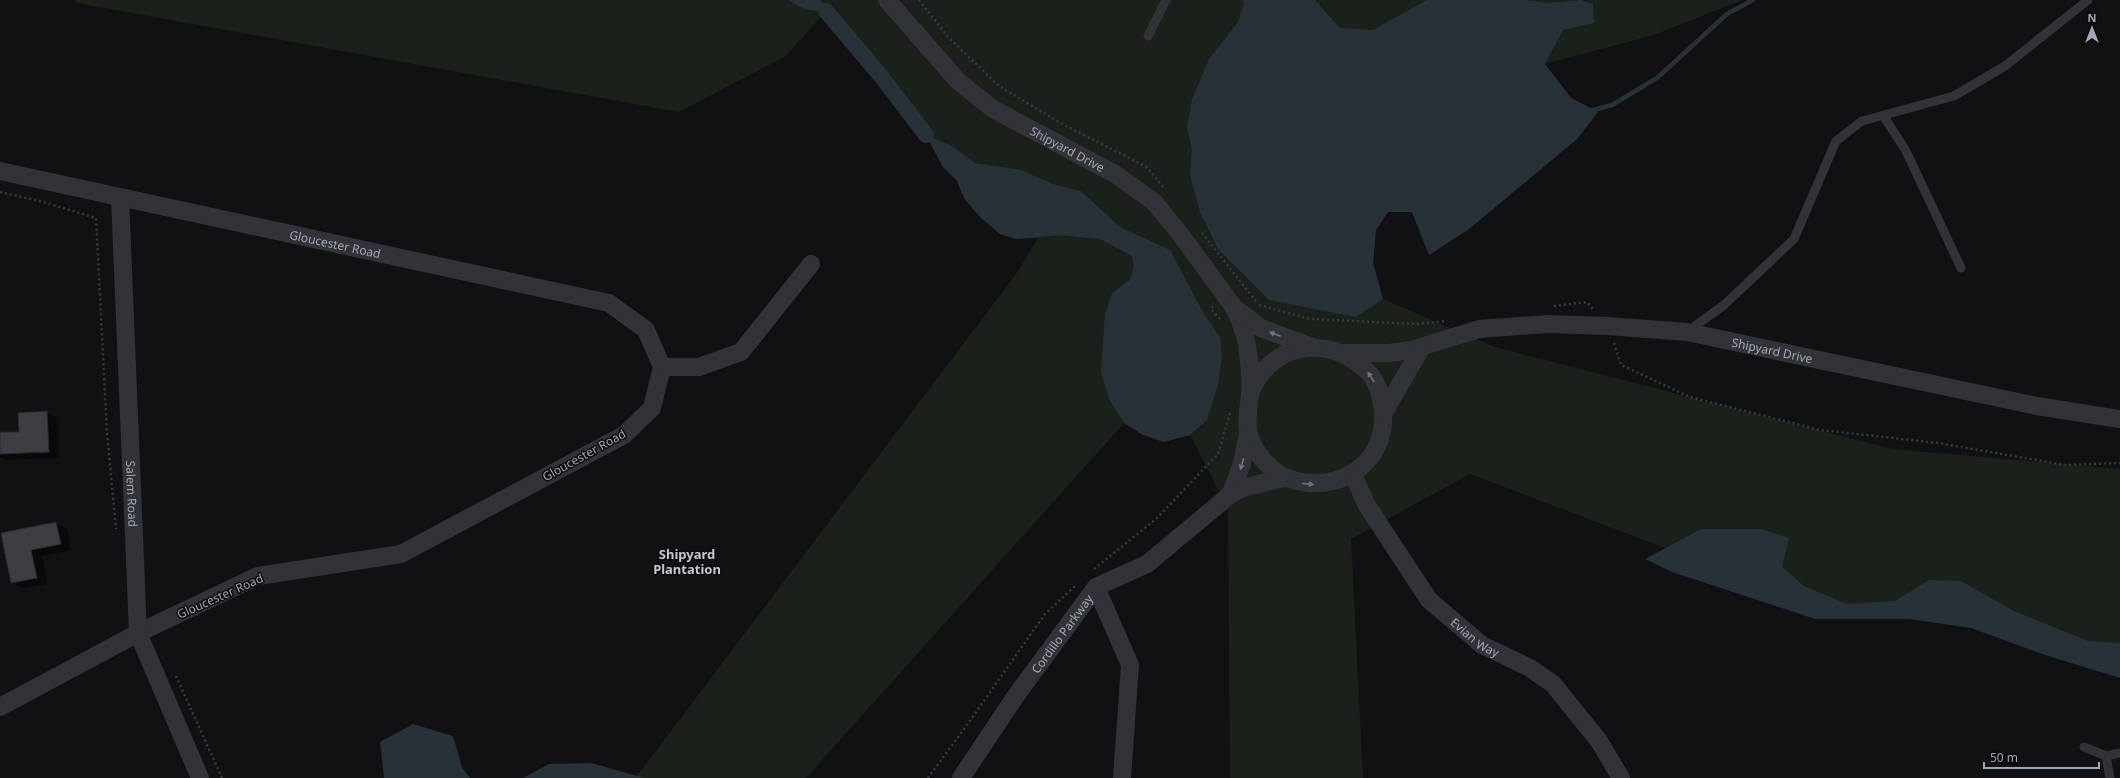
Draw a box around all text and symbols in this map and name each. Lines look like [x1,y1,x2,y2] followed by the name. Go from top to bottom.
[2072,8,2112,48] north arrow
[2088,10,2096,25] text: N
[1027,122,1108,176] street label: Shipyard Drive
[288,226,382,262] street label: Gloucester Road
[1269,330,1281,336] one-way arrow
[1730,333,1814,367] street label: Shipyard Drive
[1367,372,1375,382] one-way arrow
[539,425,629,485] street label: Gloucester Road
[1239,459,1245,471] one-way arrow
[122,460,142,527] street label: Salem Road
[1302,480,1314,487] one-way arrow
[653,545,721,578] district label: Shipyard Plantation
[174,569,266,623] street label: Gloucester Road
[1027,590,1097,677] street label: Cordillo Parkway
[1447,614,1503,661] street label: Evian Way
[1984,744,2099,770] scale bar
[1990,749,2018,766] text: 50 m

